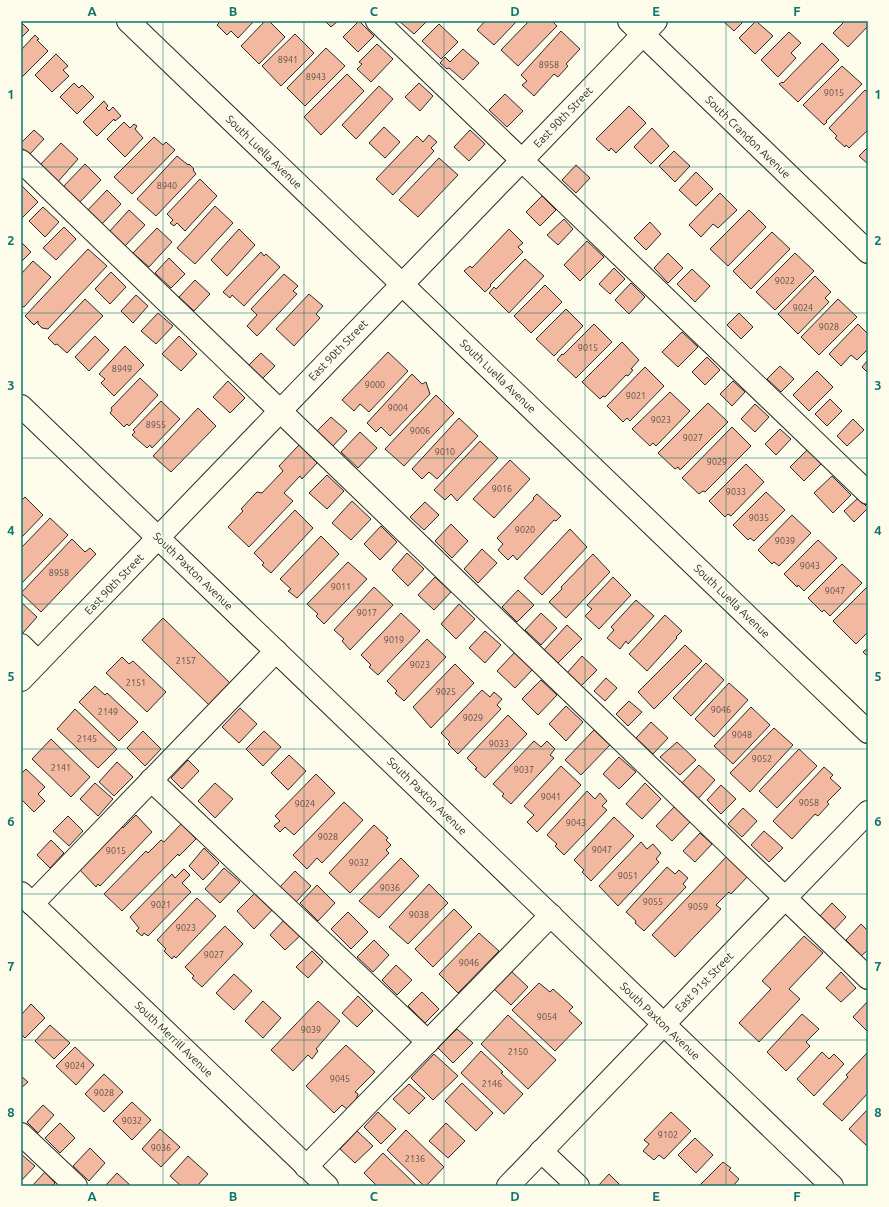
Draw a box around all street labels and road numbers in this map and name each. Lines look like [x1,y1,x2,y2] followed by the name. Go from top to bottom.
[531,84,595,150] street label: East 90th Street
[703,93,793,181] street label: South Crandon Avenue
[224,113,304,191] street label: South Luella Avenue
[306,317,370,383] street label: East 90th Street
[458,337,538,415] street label: South Luella Avenue
[151,530,235,612] street label: South Paxton Avenue
[82,551,146,617] street label: East 90th Street
[692,562,772,640] street label: South Luella Avenue
[385,755,469,837] street label: South Paxton Avenue
[673,949,736,1014] street label: East 91st Street
[618,980,702,1062] street label: South Paxton Avenue
[133,999,215,1079] street label: South Merrill Avenue

